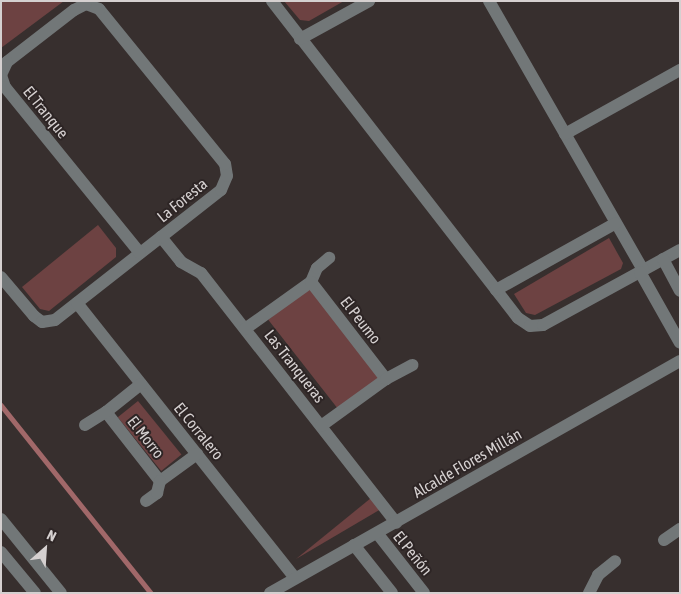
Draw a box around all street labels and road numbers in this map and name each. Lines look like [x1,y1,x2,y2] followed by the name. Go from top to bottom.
[19,82,73,142] street label: El Tranque
[153,174,211,226] street label: La Foresta
[337,292,385,348] street label: El Peumo
[261,326,329,406] street label: Las Tranqueras
[170,398,228,464] street label: El Corralero
[124,412,168,462] street label: El Morro
[409,424,525,502] street label: Alcalde Flores Millán
[389,527,437,579] street label: El Peñón

